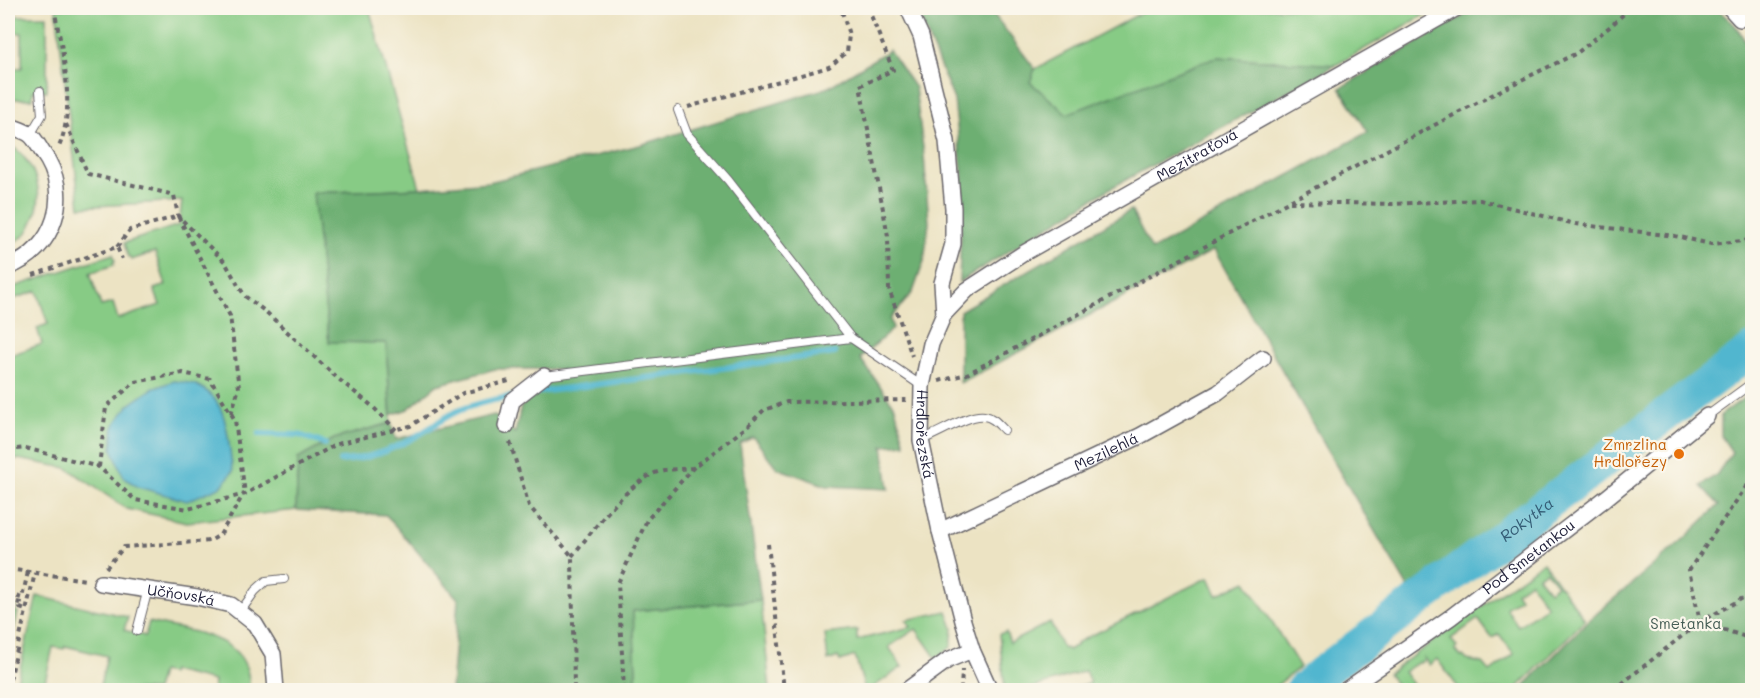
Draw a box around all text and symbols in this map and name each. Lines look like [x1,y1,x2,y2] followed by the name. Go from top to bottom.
[1152,123,1241,185] street label: Mezitraťová
[912,389,940,481] street label: Hrdlořezská
[1070,427,1141,475] street label: Mezilehlá
[1594,434,1667,471] place label: Zmrzlina Hrdlořezy
[1672,447,1686,461] marker: Zmrzlina Hrdlořezy
[1495,492,1557,546] water label: Rokytka
[1478,515,1579,598] street label: Pod Smetankou
[146,579,217,610] street label: Učňovská
[1650,613,1722,633] park label: Smetanka

